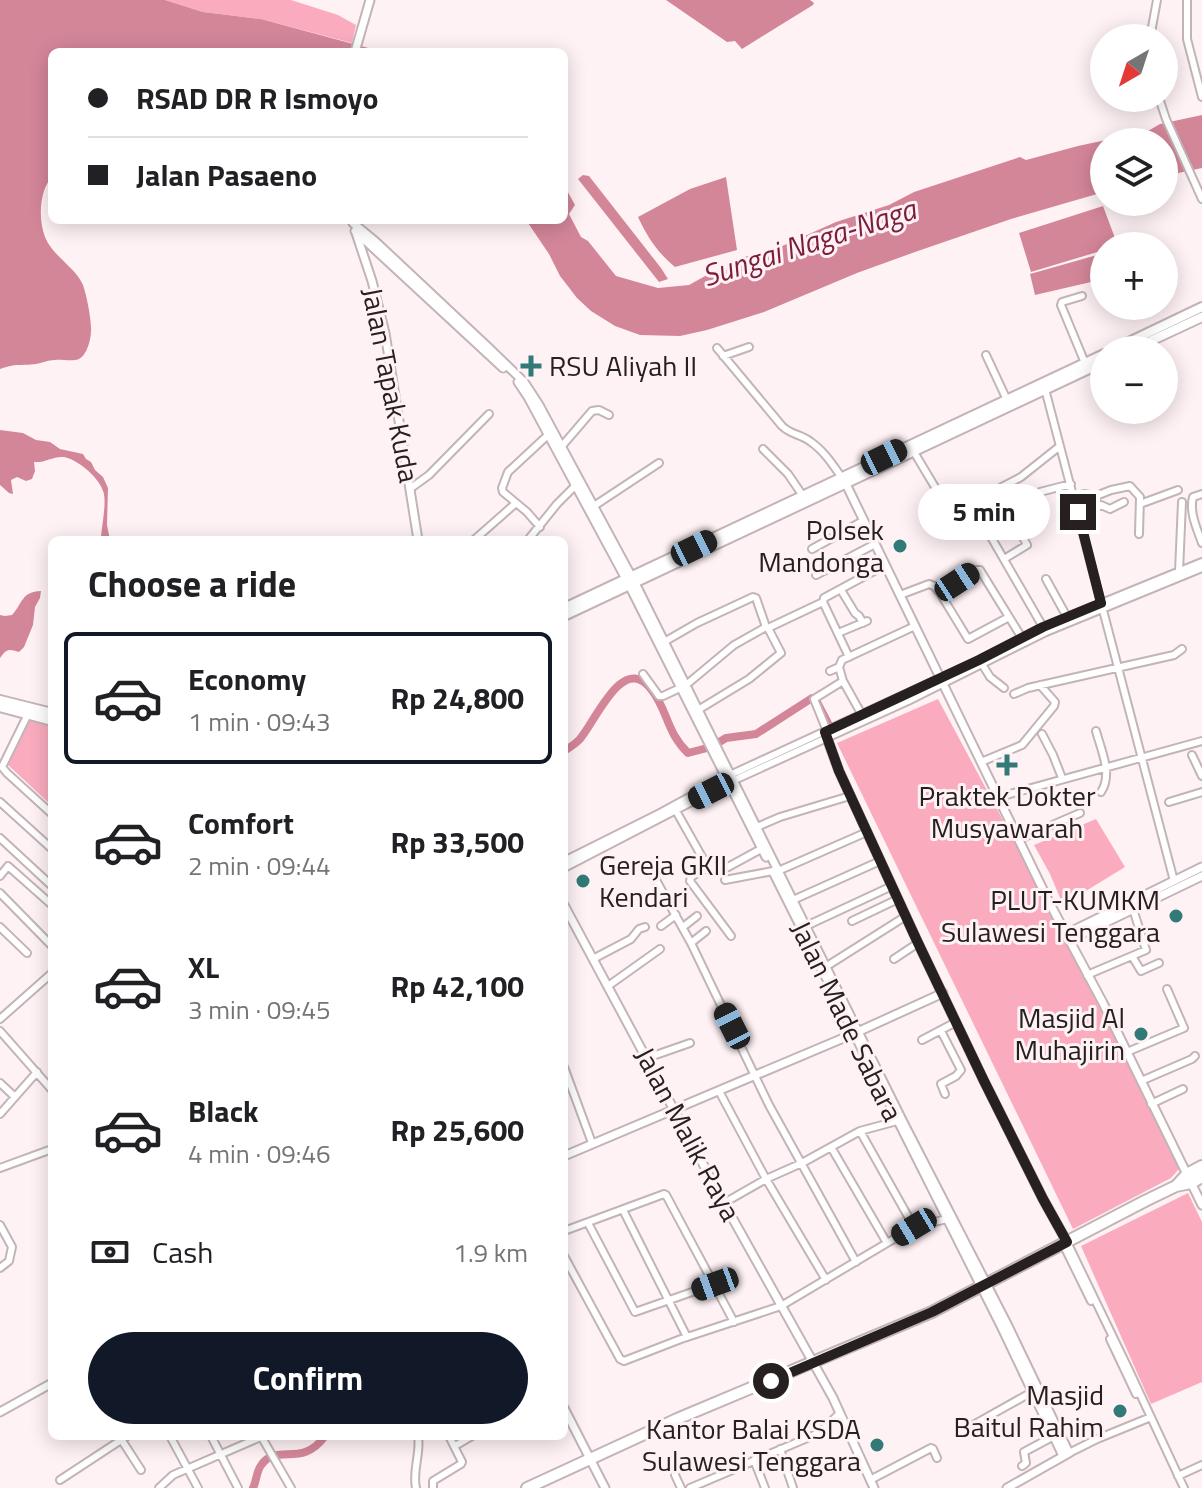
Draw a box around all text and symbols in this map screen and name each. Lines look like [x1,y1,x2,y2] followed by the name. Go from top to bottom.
[1090,24,1178,112] north arrow
[1090,24,1178,424] map controls
[136,75,378,121] text: RSAD DR R Ismoyo
[1090,128,1178,216] button: layers
[136,152,317,198] text: Jalan Pasaeno
[696,185,923,298] water label: Sungai Naga-Naga
[1090,232,1178,320] button: +
[352,284,431,486] street label: Jalan Tapak Kuda
[1090,336,1178,424] button: −
[549,344,697,387] place label: RSU Aliyah II
[520,355,542,377] marker: RSU Aliyah II
[857,436,911,478] car
[918,484,1050,540] callout: 5 min
[952,492,1016,531] text: 5 min
[1060,494,1096,530] route end
[758,508,884,583] place label: Polsek Mandonga
[667,527,721,569] car
[891,537,909,555] marker: Polsek Mandonga
[88,556,296,611] text: Choose a ride
[930,559,984,605] car
[188,656,306,702] text: Economy
[92,662,164,734] icon: car
[391,675,524,721] text: Rp 24,800
[188,702,331,741] text: 1 min · 09:43
[996,754,1018,776] marker: Praktek Dokter Musyawarah
[684,769,738,813] car
[918,774,1096,849] place label: Praktek Dokter Musyawarah
[188,800,294,846] text: Comfort
[92,806,164,878] icon: car
[391,819,524,865] text: Rp 33,500
[599,843,727,918] place label: Gereja GKII Kendari
[188,846,331,885] text: 2 min · 09:44
[574,872,592,890] marker: Gereja GKII Kendari
[941,878,1160,953] place label: PLUT-KUMKM Sulawesi Tenggara
[1167,907,1185,925] marker: PLUT-KUMKM Sulawesi Tenggara
[780,913,915,1128] street label: Jalan Made Sabara
[188,944,219,990] text: XL
[92,950,164,1022] icon: car
[391,963,524,1009] text: Rp 42,100
[188,990,331,1029] text: 3 min · 09:45
[1014,996,1125,1071] place label: Masjid Al Muhajirin
[710,999,754,1053] car
[1132,1025,1150,1043] marker: Masjid Al Muhajirin
[624,1039,752,1229] street label: Jalan Malik Raya
[188,1088,259,1134] text: Black
[92,1094,164,1166] icon: car
[391,1107,524,1153] text: Rp 25,600
[188,1134,331,1173] text: 4 min · 09:46
[887,1204,941,1250] car
[152,1229,213,1275] text: Cash
[88,1230,132,1274] icon: cash
[453,1233,528,1272] text: 1.9 km
[688,1265,742,1303] car
[88,1332,528,1424] button: Confirm
[753,1363,789,1399] route start
[953,1373,1104,1448] place label: Masjid Baitul Rahim
[1111,1402,1129,1420] marker: Masjid Baitul Rahim
[642,1407,861,1482] place label: Kantor Balai KSDA Sulawesi Tenggara
[868,1436,886,1454] marker: Kantor Balai KSDA Sulawesi Tenggara

